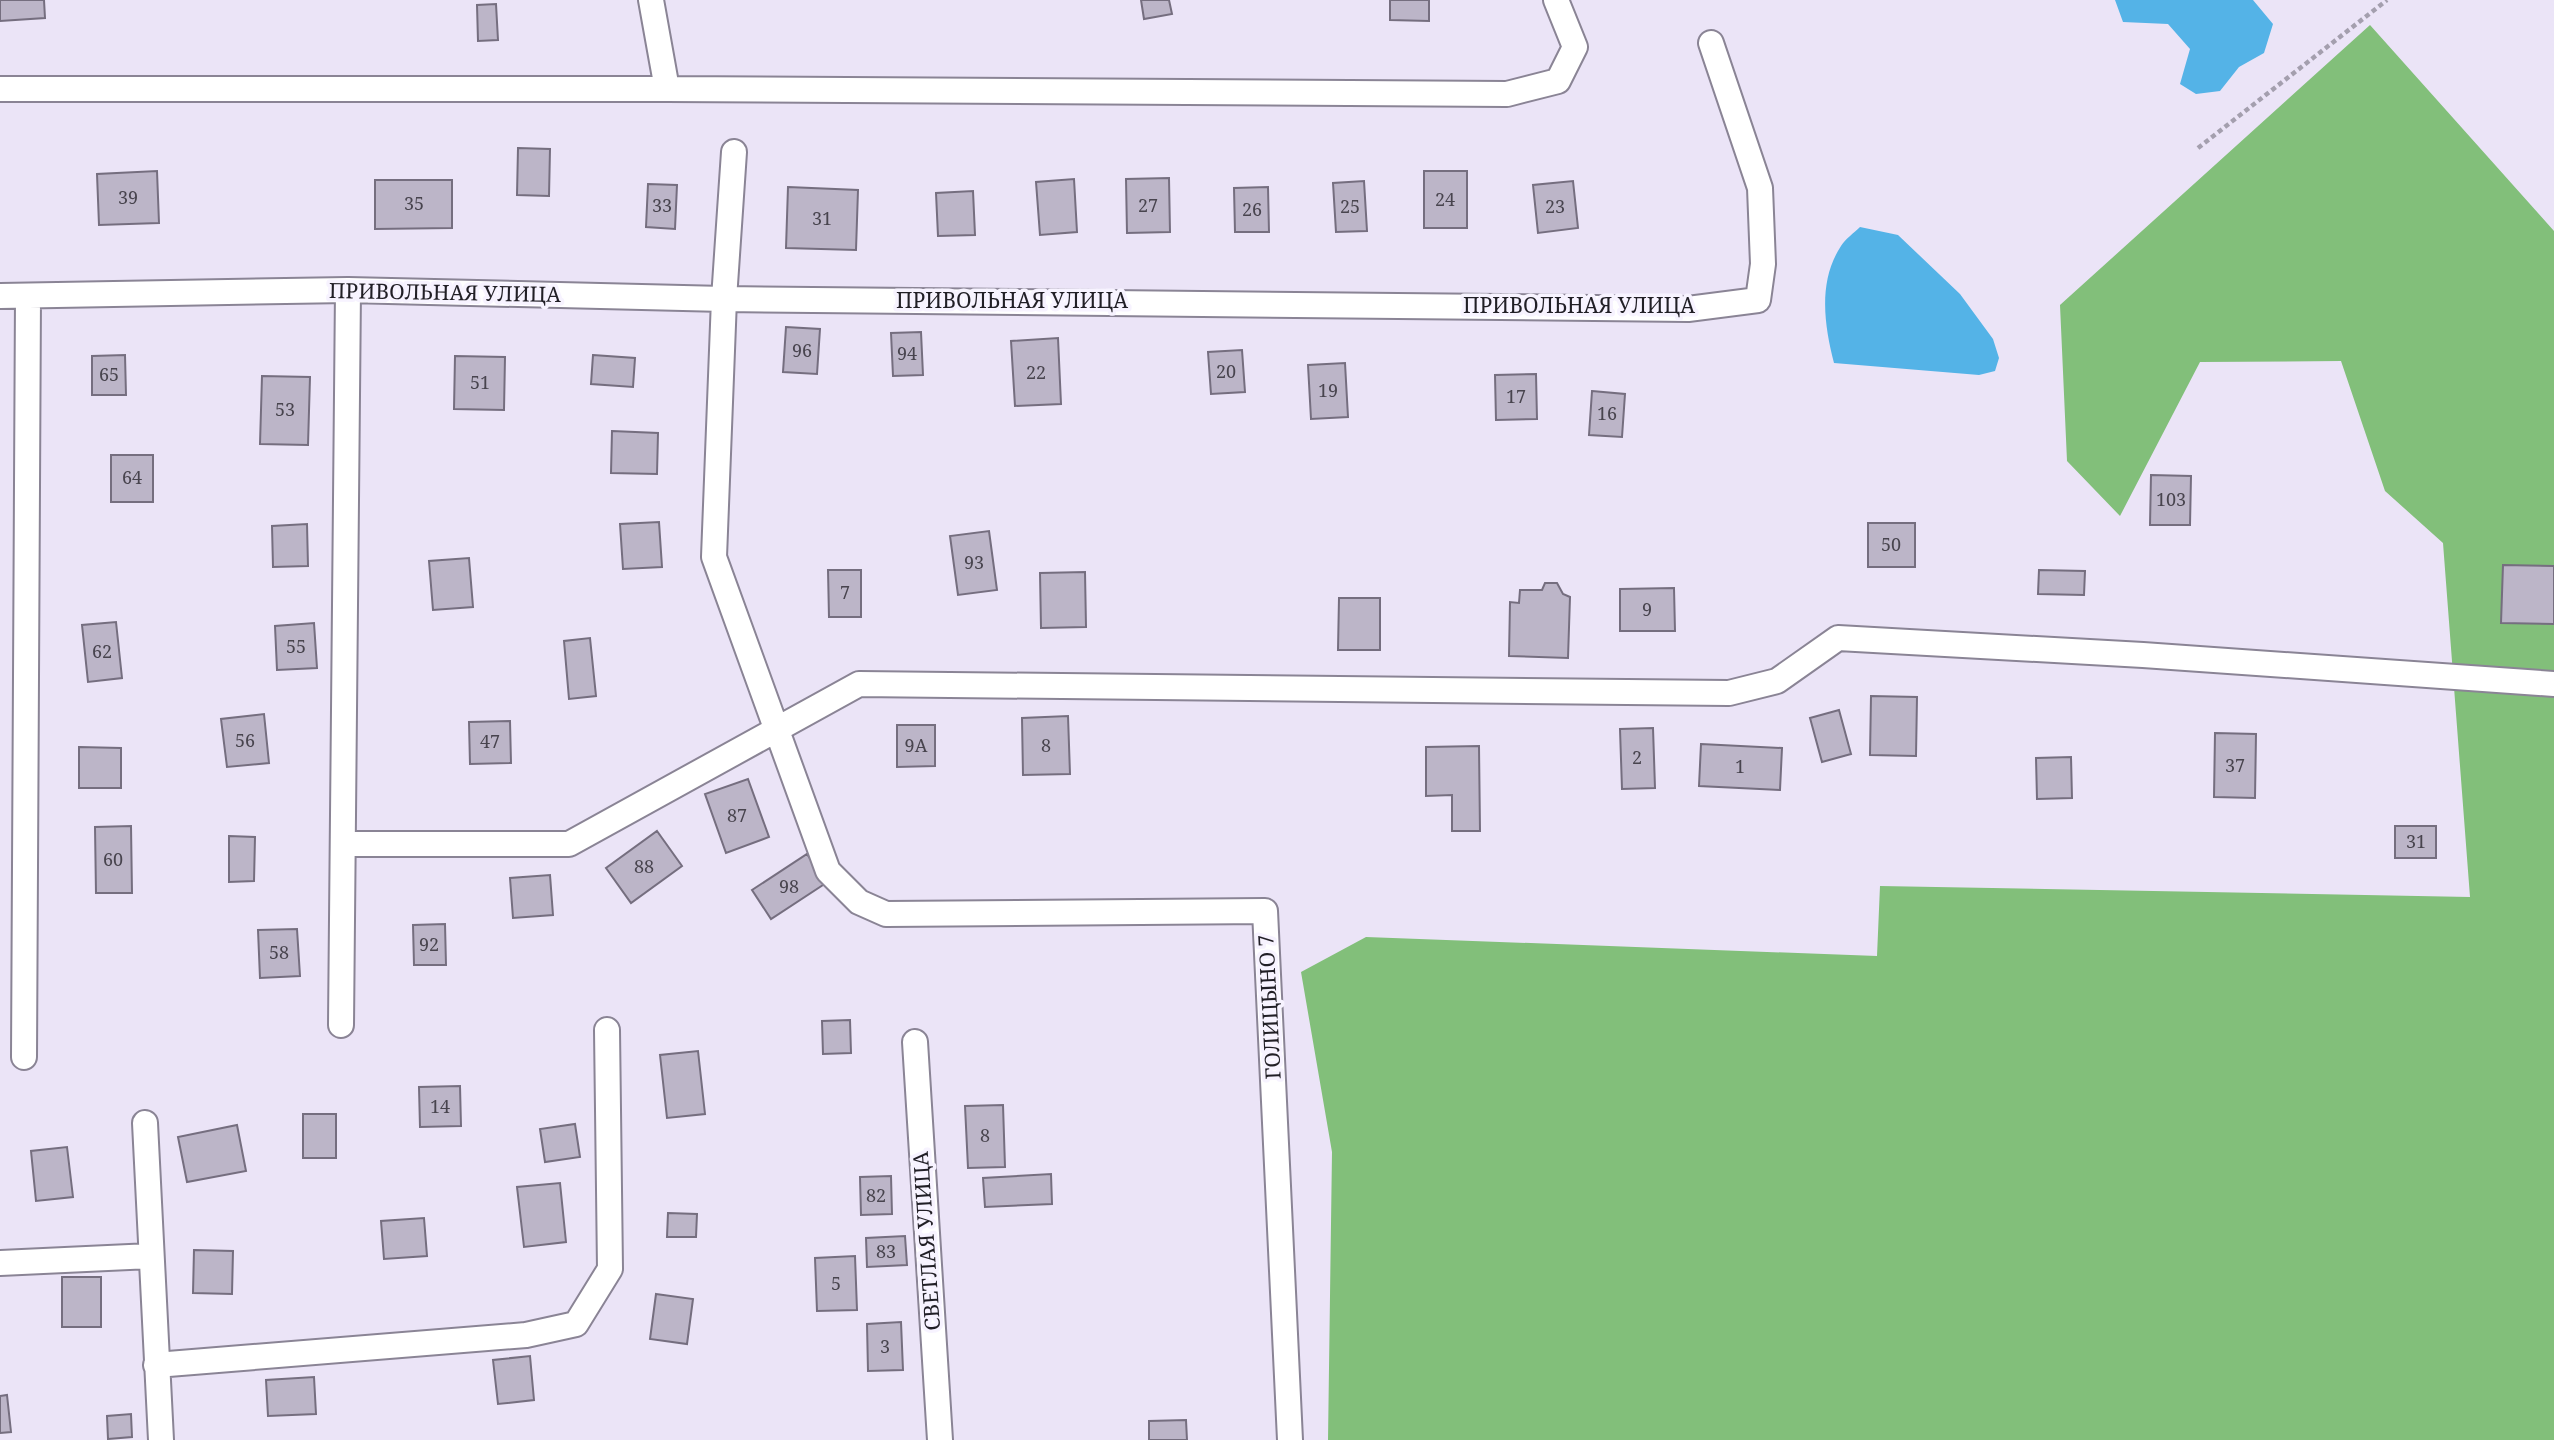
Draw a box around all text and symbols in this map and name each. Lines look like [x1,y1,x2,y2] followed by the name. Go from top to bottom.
[118,185,138,209] house number: 39
[1435,187,1455,211] house number: 24
[404,191,424,215] house number: 35
[652,193,672,217] house number: 33
[1138,193,1158,217] house number: 27
[1340,194,1360,218] house number: 25
[1545,194,1565,218] house number: 23
[1242,197,1262,221] house number: 26
[812,206,832,230] house number: 31
[329,276,561,308] street label: ПРИВОЛЬНАЯ УЛИЦА
[896,286,1128,314] street label: ПРИВОЛЬНАЯ УЛИЦА
[1463,291,1695,319] street label: ПРИВОЛЬНАЯ УЛИЦА
[792,338,812,362] house number: 96
[897,341,917,365] house number: 94
[1216,359,1236,383] house number: 20
[1026,360,1046,384] house number: 22
[99,362,119,386] house number: 65
[470,370,490,394] house number: 51
[1318,378,1338,402] house number: 19
[1506,384,1526,408] house number: 17
[275,397,295,421] house number: 53
[1597,401,1617,425] house number: 16
[122,465,142,489] house number: 64
[2156,487,2186,511] house number: 103
[1881,532,1901,556] house number: 50
[964,550,984,574] house number: 93
[840,580,850,604] house number: 7
[1642,597,1652,621] house number: 9
[286,634,306,658] house number: 55
[92,639,112,663] house number: 62
[235,728,255,752] house number: 56
[480,729,500,753] house number: 47
[905,733,928,757] house number: 9А
[1041,733,1051,757] house number: 8
[1632,745,1642,769] house number: 2
[2225,753,2245,777] house number: 37
[1735,754,1745,778] house number: 1
[727,803,747,827] house number: 87
[2406,829,2426,853] house number: 31
[103,847,123,871] house number: 60
[634,854,654,878] house number: 88
[779,874,799,898] house number: 98
[419,932,439,956] house number: 92
[1251,934,1287,1080] street label: ГОЛИЦЫНО 7
[269,940,289,964] house number: 58
[430,1094,450,1118] house number: 14
[980,1123,990,1147] house number: 8
[906,1150,946,1332] street label: СВЕТЛАЯ УЛИЦА
[866,1183,886,1207] house number: 82
[876,1239,896,1263] house number: 83
[831,1271,841,1295] house number: 5
[880,1334,890,1358] house number: 3

